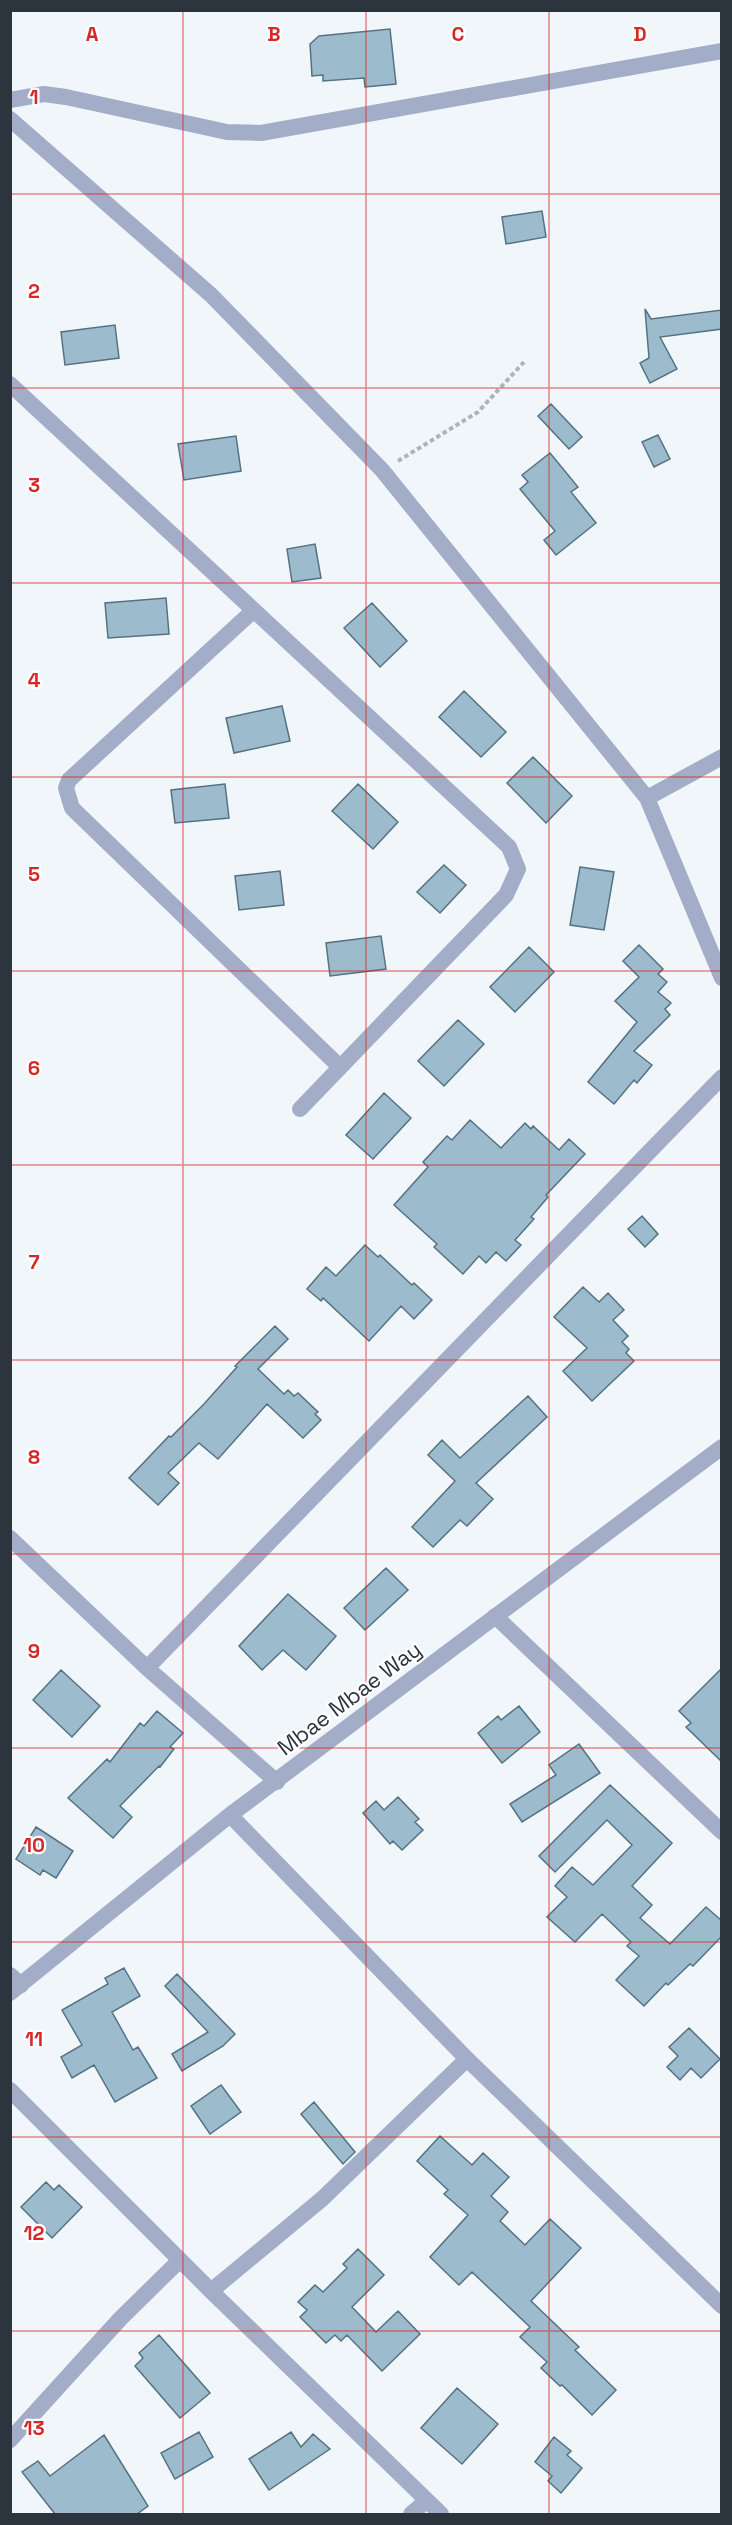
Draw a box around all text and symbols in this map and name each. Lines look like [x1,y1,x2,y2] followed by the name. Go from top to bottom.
[86,21,99,47] text: A
[267,21,281,47] text: B
[452,21,465,47] text: C
[633,21,647,47] text: D
[29,84,39,110] text: 1
[28,278,40,304] text: 2
[28,472,40,498] text: 3
[28,667,41,693] text: 4
[28,861,40,887] text: 5
[28,1055,40,1081] text: 6
[28,1249,40,1275] text: 7
[28,1444,40,1470] text: 8
[271,1635,427,1761] street label: Mbae Mbae Way
[28,1638,40,1664] text: 9
[23,1832,45,1858] text: 10
[25,2026,43,2052] text: 11
[24,2220,45,2246] text: 12
[23,2415,45,2441] text: 13

